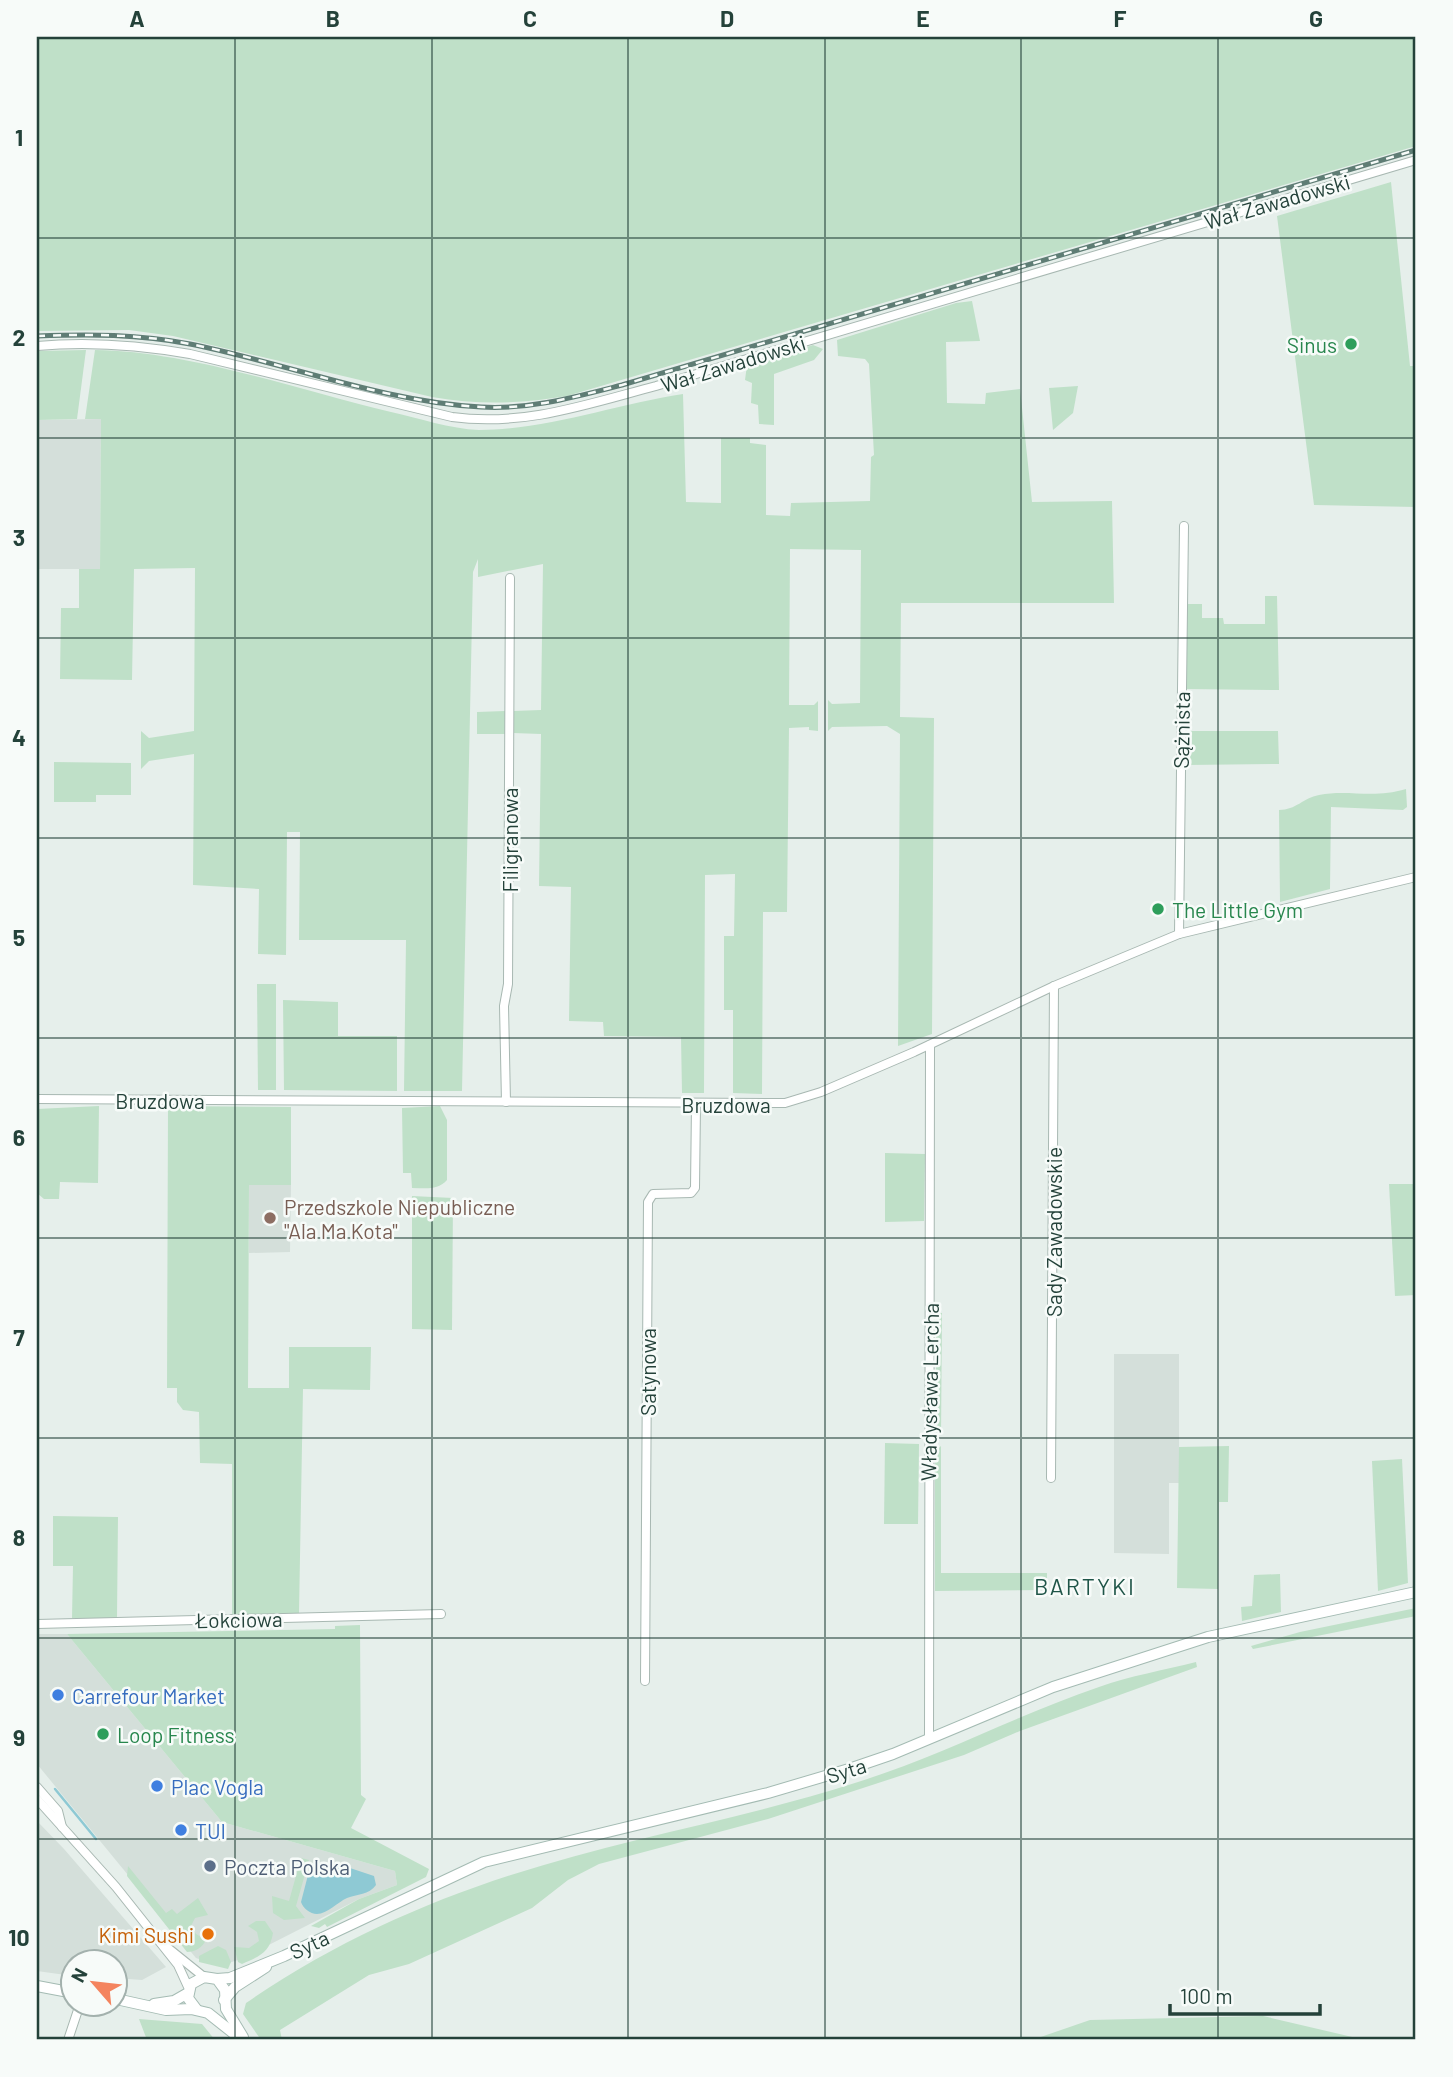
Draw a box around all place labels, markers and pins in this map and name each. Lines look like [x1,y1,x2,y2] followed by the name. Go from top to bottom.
[1287,332,1337,357] place label: Sinus
[1343,336,1359,352] marker: Sinus
[1172,897,1303,922] place label: The Little Gym
[1150,901,1166,917] marker: The Little Gym
[284,1194,515,1243] place label: Przedszkole Niepubliczne "Ala Ma Kota"
[262,1210,278,1226] marker: Przedszkole Niepubliczne "Ala Ma Kota"
[72,1683,225,1708] place label: Carrefour Market
[50,1687,66,1703] marker: Carrefour Market
[117,1722,235,1747] place label: Loop Fitness
[95,1726,111,1742] marker: Loop Fitness
[171,1774,264,1799] place label: Plac Vogla
[149,1778,165,1794] marker: Plac Vogla
[195,1818,226,1843] place label: TUI
[173,1822,189,1838] marker: TUI
[224,1854,350,1879] place label: Poczta Polska
[202,1858,218,1874] marker: Poczta Polska
[99,1922,194,1947] place label: Kimi Sushi
[200,1926,216,1942] marker: Kimi Sushi

